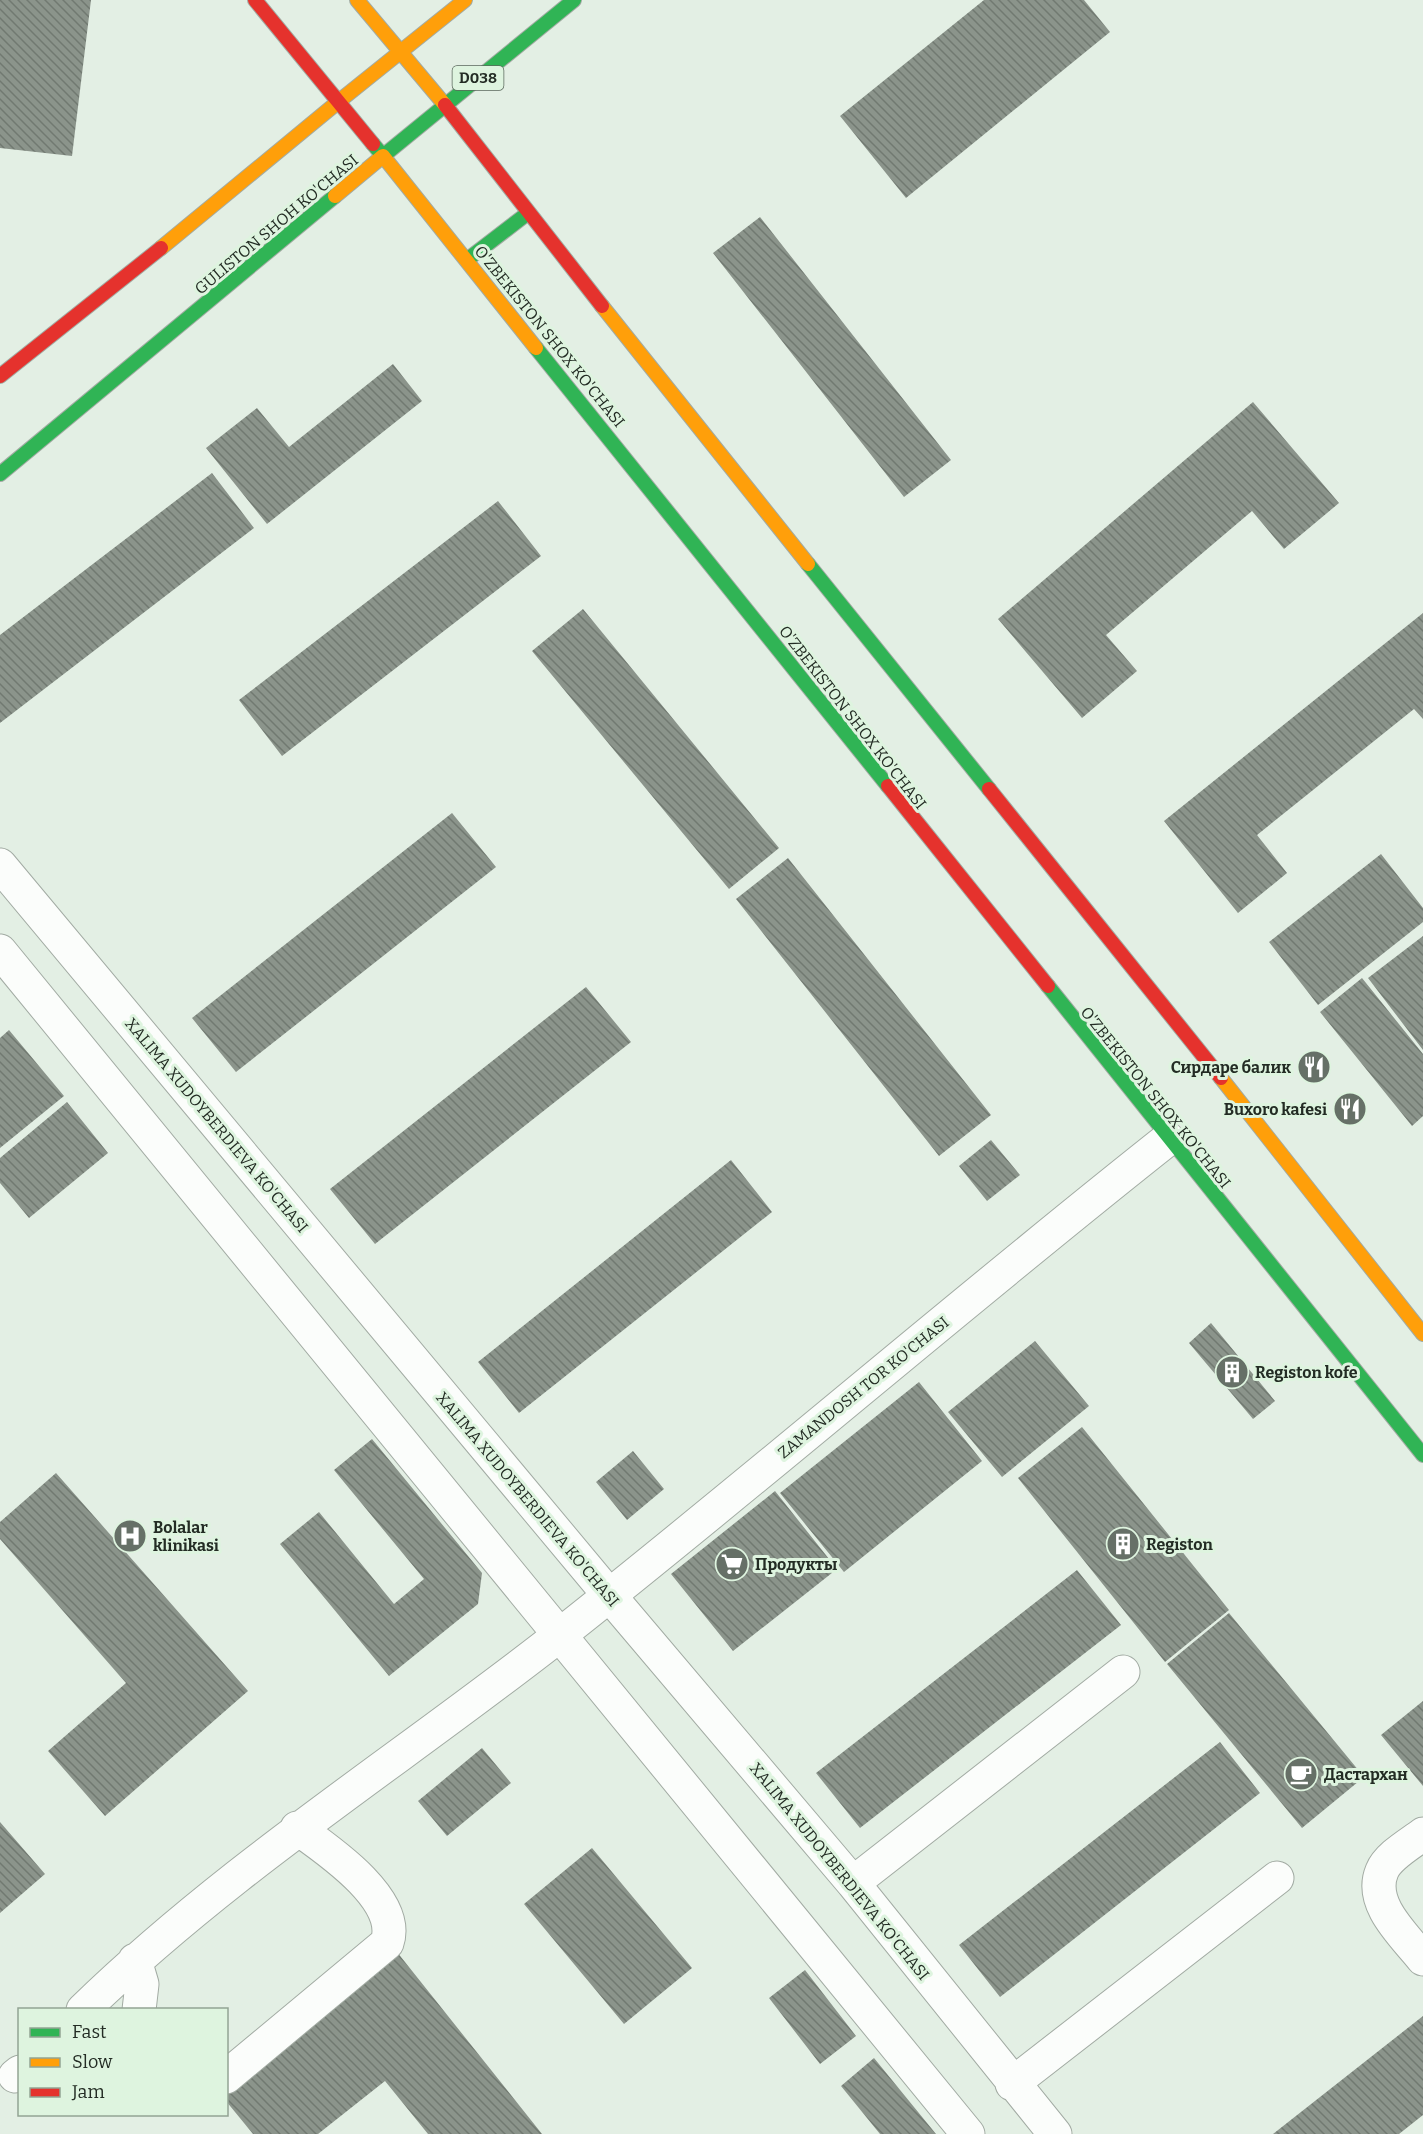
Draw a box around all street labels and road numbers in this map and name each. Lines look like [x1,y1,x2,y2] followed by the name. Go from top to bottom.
[452,66,504,90] road number: D038
[191,150,362,298] street label: GULISTON SHOH KO'CHASI
[471,242,629,431] street label: O'ZBEKISTON SHOX KO'CHASI
[775,622,930,813] street label: O'ZBEKISTON SHOX KO'CHASI
[1077,1003,1235,1192] street label: O'ZBEKISTON SHOX KO'CHASI
[121,1014,312,1237] street label: XALIMA XUDOYBERDIEVA KO'CHASI
[774,1312,953,1462] street label: ZAMANDOSH TOR KO'CHASI
[432,1388,623,1611] street label: XALIMA XUDOYBERDIEVA KO'CHASI
[746,1759,933,1984] street label: XALIMA XUDOYBERDIEVA KO'CHASI

